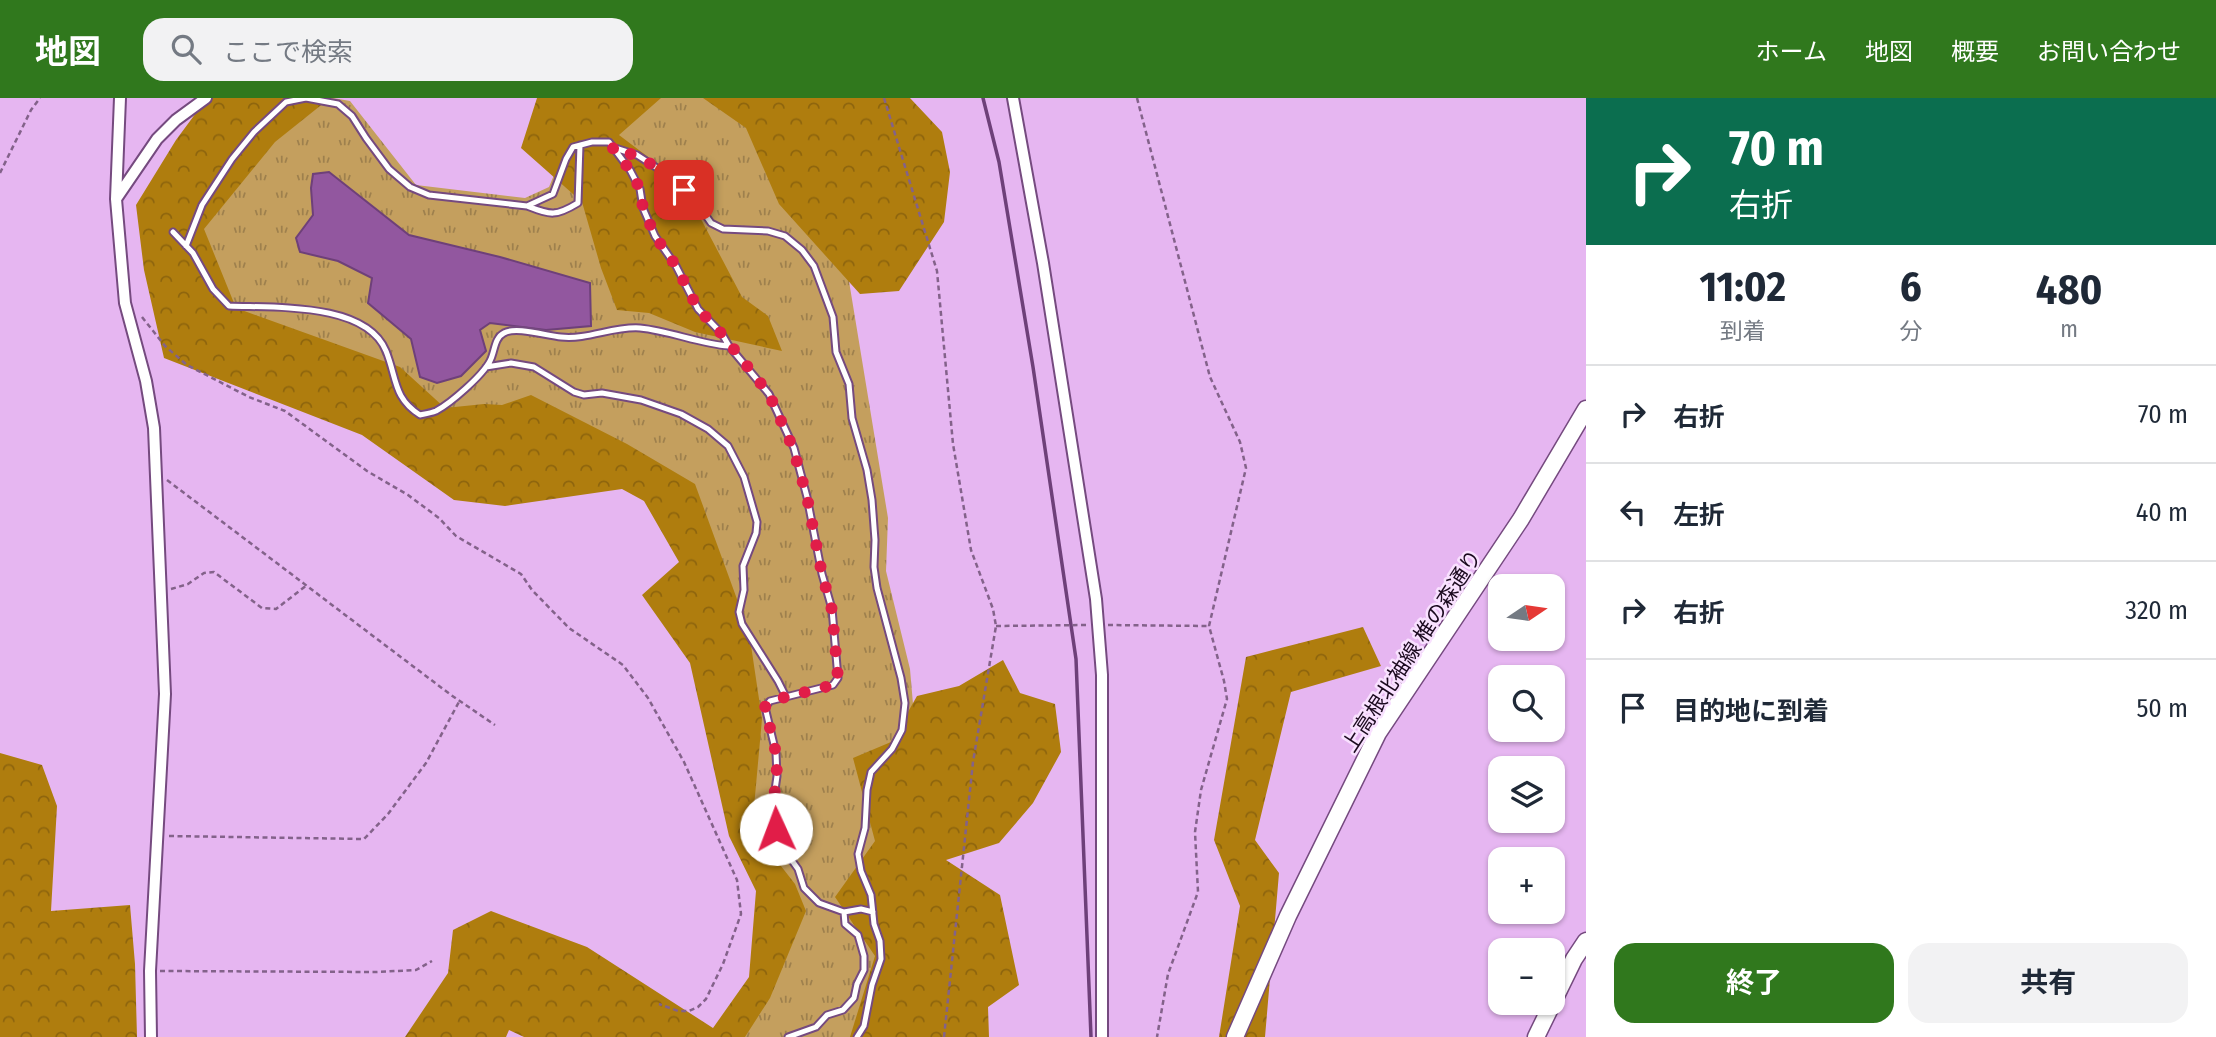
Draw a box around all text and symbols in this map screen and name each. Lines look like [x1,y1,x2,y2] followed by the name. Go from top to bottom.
[143,18,633,81] search box
[167,30,205,68] icon: search
[35,32,101,72] text: 地図
[223,37,353,68] text: ここで検索
[1756,38,1827,66] text: ホーム
[1865,38,1913,66] text: 地図
[1951,38,1999,66] text: 概要
[2037,38,2181,66] text: お問い合わせ
[1729,119,1824,178] text: 70 m
[1614,126,1705,217] icon: right
[654,160,714,220] pin
[665,171,703,209] icon: arrive
[1729,186,1793,224] text: 右折
[1699,262,1786,312] text: 11:02
[1900,262,1922,312] text: 6
[2036,265,2103,315] text: 480
[2060,315,2078,343] text: m
[1720,317,1766,345] text: 到着
[1899,317,1922,345] text: 分
[1614,395,1652,433] icon: right
[2138,399,2188,430] text: 70 m
[1673,402,1725,433] text: 右折
[1614,493,1652,531] icon: left
[2136,497,2188,528] text: 40 m
[1673,500,1725,531] text: 左折
[1337,545,1487,757] street label: 上高根北袖線 椎の森通り
[1488,574,1564,651] north arrow
[1488,574,1565,1015] map controls
[1614,591,1652,629] icon: right
[2125,595,2188,626] text: 320 m
[1673,598,1725,629] text: 右折
[1488,665,1565,742] button: search
[1614,689,1652,727] icon: arrive
[2136,693,2188,724] text: 50 m
[1673,696,1829,727] text: 目的地に到着
[1488,756,1565,833] button: layers
[739,792,813,866] position arrow
[1488,847,1565,924] button: +
[1488,938,1565,1015] button: −
[1614,943,1894,1023] button: 終了
[1908,943,2188,1023] button: 共有

